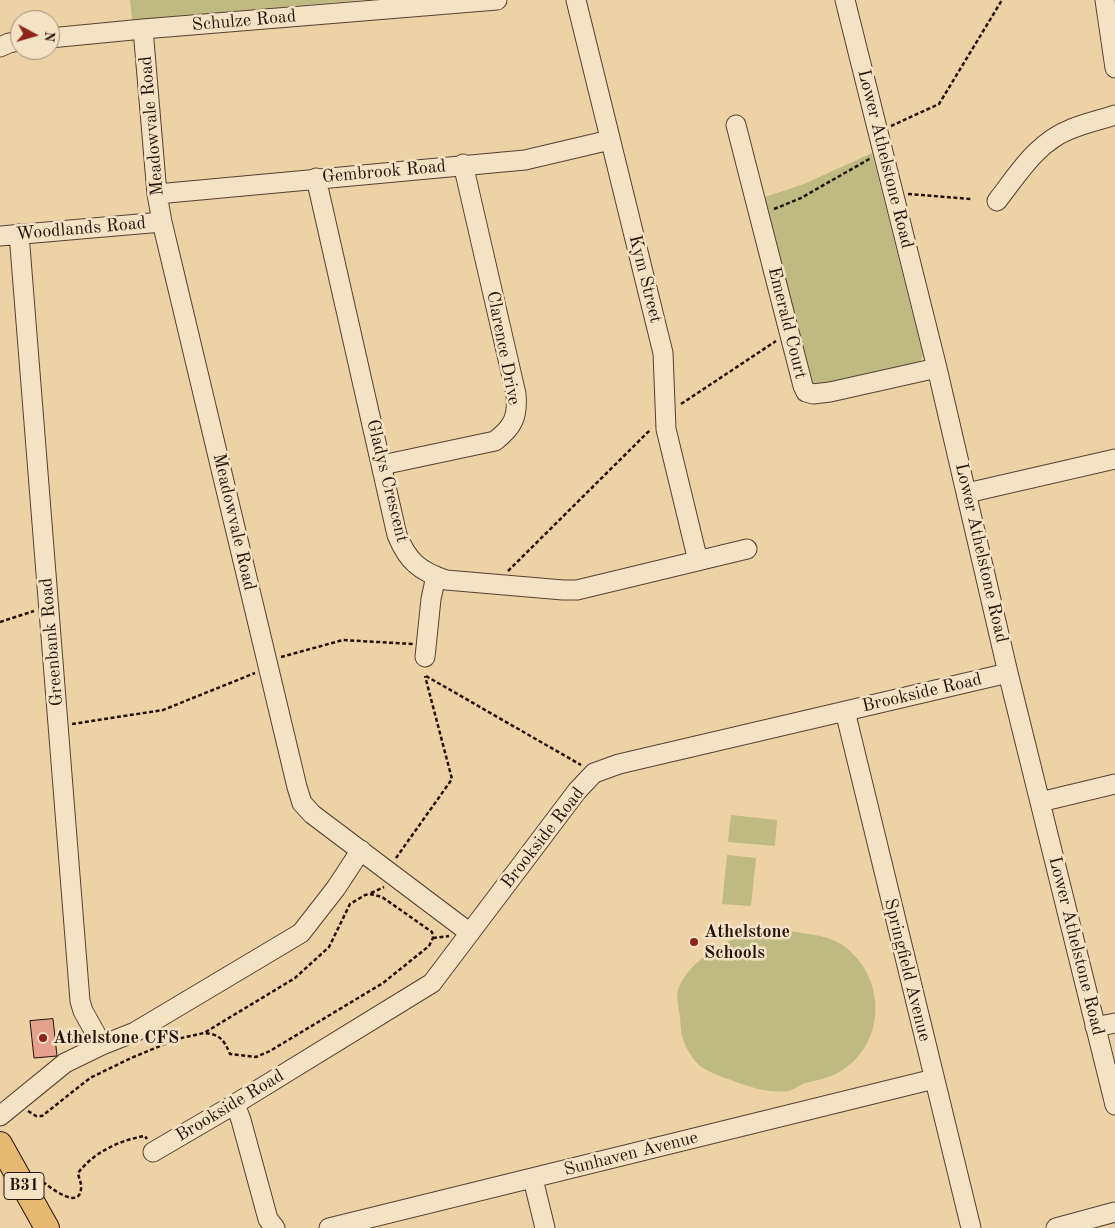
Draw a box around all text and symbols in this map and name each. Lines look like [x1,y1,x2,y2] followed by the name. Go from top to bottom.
[191,6,297,36] street label: Schulze Road
[10,10,60,60] north arrow
[41,30,56,43] text: N
[135,55,169,197] street label: Meadowvale Road
[852,67,918,251] street label: Lower Athelstone Road
[321,156,447,188] street label: Gembrook Road
[15,213,147,245] street label: Woodlands Road
[624,233,666,325] street label: Kym Street
[763,265,811,381] street label: Emerald Court
[481,289,525,407] street label: Clarence Drive
[361,417,413,545] street label: Gladys Crescent
[208,451,260,593] street label: Meadowvale Road
[950,461,1012,645] street label: Lower Athelstone Road
[36,577,68,707] street label: Greenbank Road
[860,669,984,717] street label: Brookside Road
[497,783,589,893] street label: Brookside Road
[1043,854,1109,1038] street label: Lower Athelstone Road
[879,896,935,1044] street label: Springfield Avenue
[704,921,790,964] place label: Athelstone Schools
[688,936,700,948] marker: Athelstone Schools
[53,1027,179,1049] place label: Athelstone CFS
[37,1032,49,1044] marker: Athelstone CFS
[172,1065,288,1147] street label: Brookside Road
[562,1127,700,1181] street label: Sunhaven Avenue
[4,1172,44,1200] road number: B31

